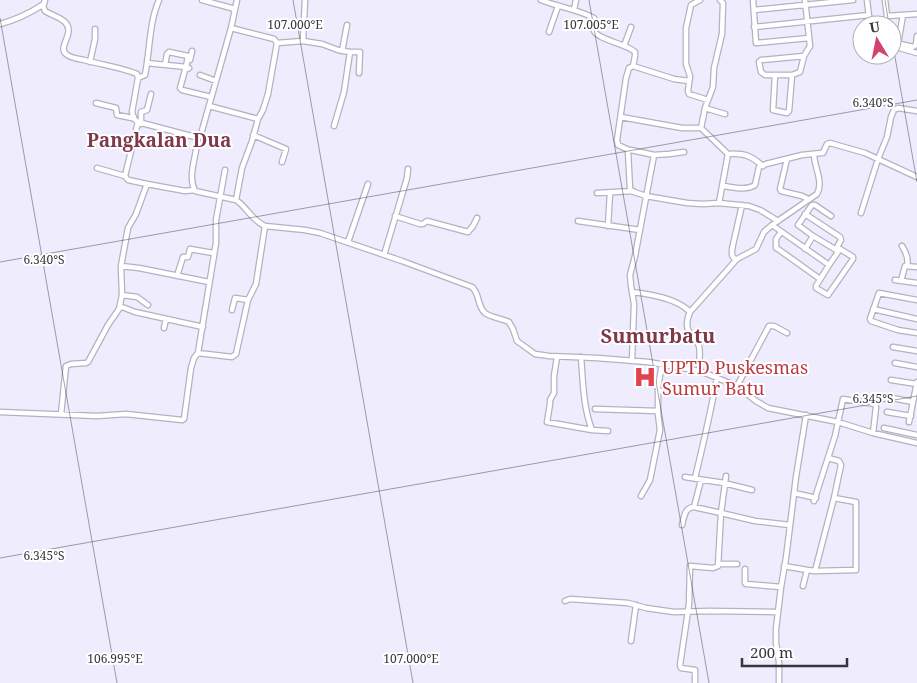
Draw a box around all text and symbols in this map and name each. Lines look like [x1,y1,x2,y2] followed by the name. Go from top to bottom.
[852,15,902,65] north arrow
[267,16,323,33] text: 107.000°E
[563,16,619,33] text: 107.005°E
[868,16,882,37] text: U
[852,94,894,111] text: 6.340°S
[87,127,231,153] district label: Pangkalan Dua
[23,251,65,268] text: 6.340°S
[601,322,715,349] district label: Sumurbatu
[662,355,808,400] place label: UPTD Puskesmas Sumur Batu
[632,364,658,390] hospital icon: UPTD Puskesmas Sumur Batu
[852,390,894,407] text: 6.345°S
[23,547,65,564] text: 6.345°S
[742,636,847,668] scale bar
[750,642,793,662] text: 200 m
[87,650,143,667] text: 106.995°E
[383,650,439,667] text: 107.000°E

